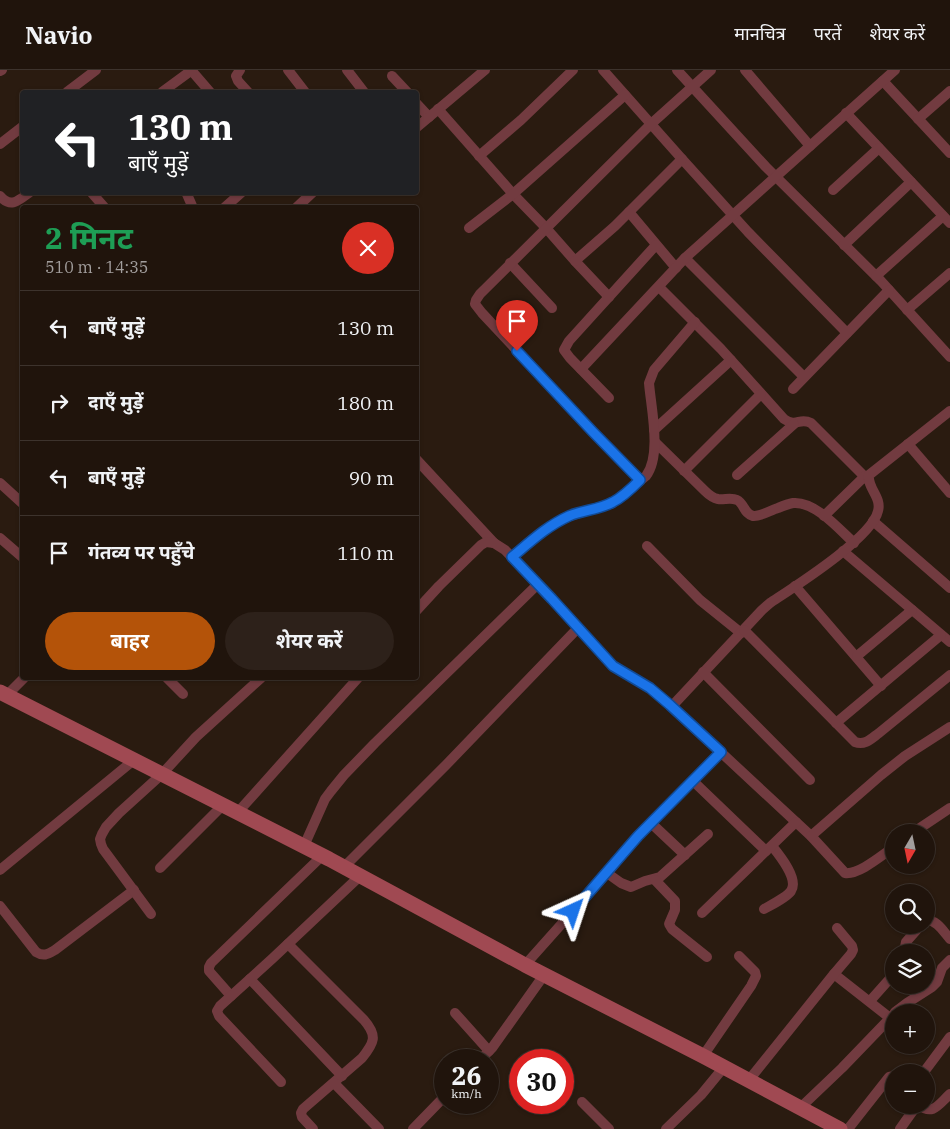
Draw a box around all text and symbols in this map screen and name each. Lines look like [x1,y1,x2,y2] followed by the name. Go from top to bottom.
[25,19,93,51] text: Navio
[734,22,786,45] text: मानचित्र
[814,22,842,45] text: परतें
[870,22,925,45] text: शेयर करें
[128,104,233,150] text: 130 m
[45,110,110,175] icon: left
[128,148,188,177] text: बाएँ मुड़ें
[45,218,133,257] text: 2 मिनट
[342,222,394,274] button: close
[45,257,148,277] text: 510 m · 14:35
[496,300,538,351] pin
[503,307,531,335] icon: arrive
[45,314,73,342] icon: left
[88,315,145,339] text: बाएँ मुड़ें
[337,316,394,340] text: 130 m
[45,389,73,417] icon: right
[88,390,143,414] text: दाएँ मुड़ें
[337,391,394,415] text: 180 m
[45,464,73,492] icon: left
[88,465,145,489] text: बाएँ मुड़ें
[349,466,394,490] text: 90 m
[45,539,73,567] icon: arrive
[88,540,195,564] text: गंतव्य पर पहुँचे
[337,541,394,565] text: 110 m
[45,612,215,670] button: बाहर
[225,612,394,670] button: शेयर करें
[885,824,935,874] north arrow
[885,824,935,1114] map controls
[546,884,598,936] position arrow
[885,884,935,934] button: search
[885,944,935,994] button: layers
[885,1004,935,1054] button: +
[509,1049,574,1114] speed limit sign: 30
[451,1059,482,1092] text: 26
[885,1064,935,1114] button: −
[451,1086,482,1101] text: km/h

